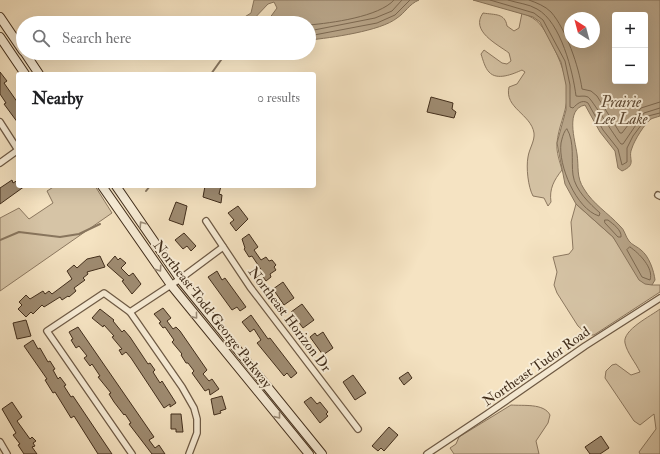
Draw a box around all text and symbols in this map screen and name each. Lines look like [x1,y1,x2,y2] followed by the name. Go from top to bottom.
[564,12,600,48] north arrow
[612,12,648,84] map controls
[612,12,648,48] button: +
[16,16,316,60] search box
[30,27,52,49] icon: search
[62,29,131,48] text: Search here
[612,48,648,84] button: −
[32,88,83,109] text: Nearby
[257,90,300,106] text: 0 results
[593,93,649,129] water label: Prairie Lee Lake
[139,221,147,228] one-way arrow
[149,237,276,393] street label: Northeast Todd George Parkway
[245,263,335,376] street label: Northeast Horizon Dr
[154,264,161,271] one-way arrow
[191,311,198,318] one-way arrow
[479,323,593,410] street label: Northeast Tudor Road
[274,411,281,418] one-way arrow

